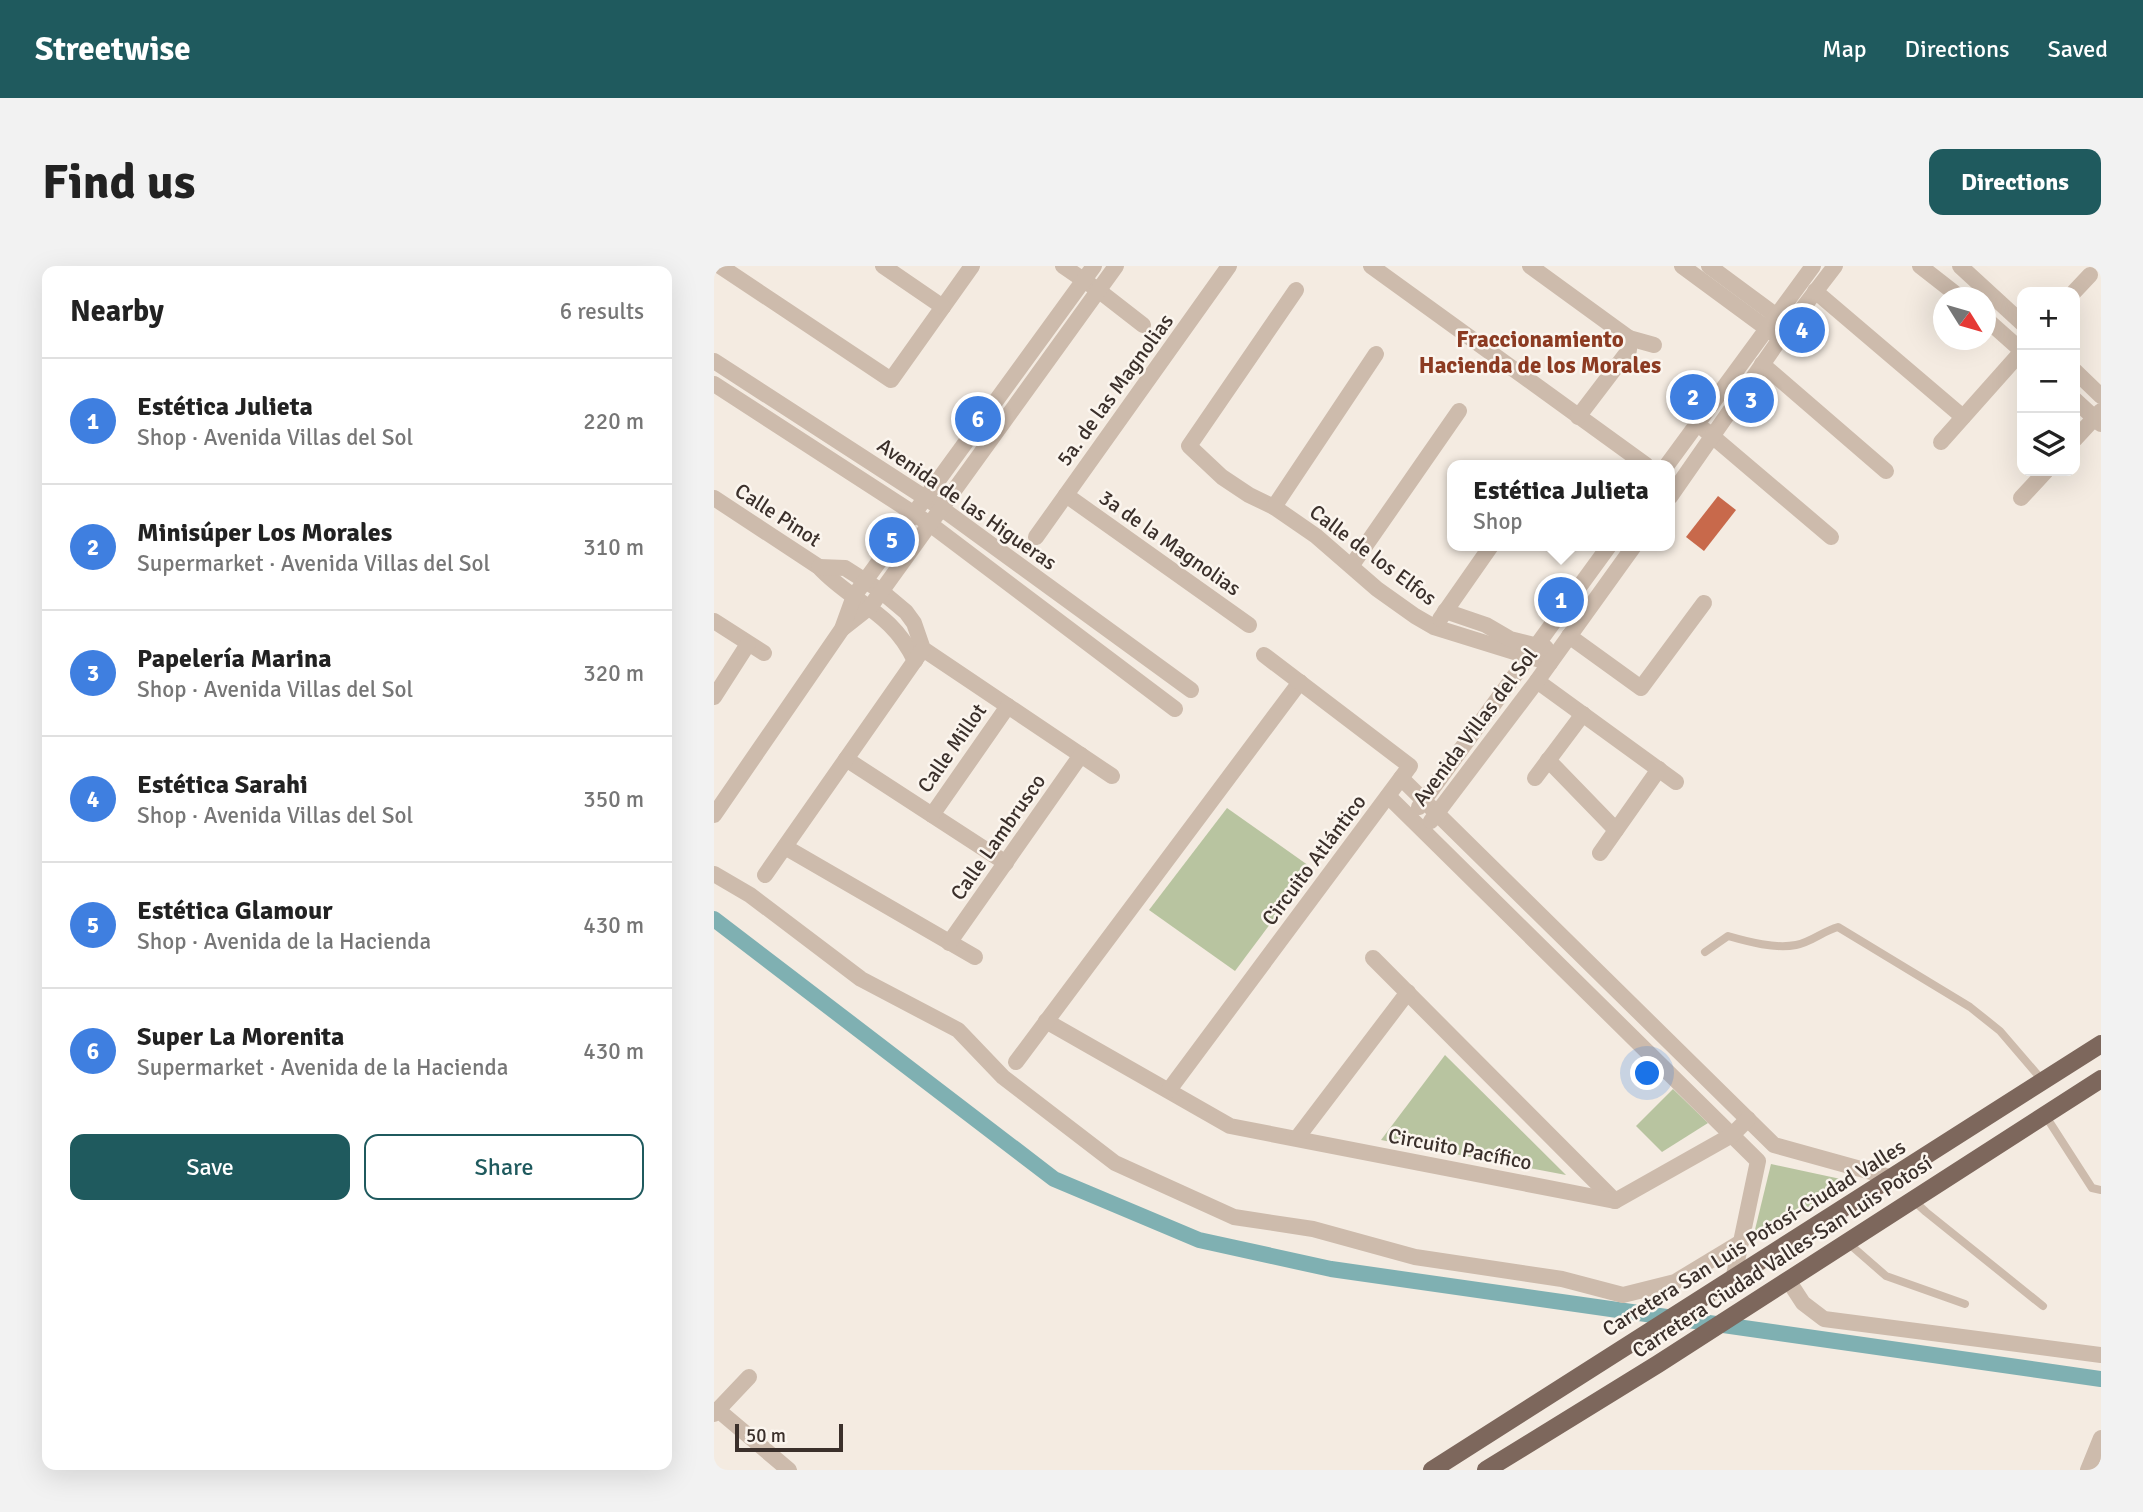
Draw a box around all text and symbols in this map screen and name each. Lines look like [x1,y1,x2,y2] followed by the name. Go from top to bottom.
[35,29,191,70] text: Streetwise
[1822,34,1867,64] text: Map
[1905,34,2010,64] text: Directions
[2048,34,2108,64] text: Saved
[1929,149,2101,215] button: Directions
[42,152,195,212] text: Find us
[1933,287,1996,350] north arrow
[2017,287,2080,476] map controls
[2017,287,2080,350] button: +
[70,293,164,330] text: Nearby
[560,297,644,326] text: 6 results
[1779,304,1825,356] pin: 4
[1051,309,1179,471] street label: 5a. de las Magnolias
[1419,325,1661,380] district label: Fraccionamiento Hacienda de los Morales
[2017,350,2080,413] button: −
[1670,371,1716,423] pin: 2
[1728,374,1774,426] pin: 3
[137,391,313,423] text: Estética Julieta
[955,393,1001,445] pin: 6
[87,407,99,436] text: 1
[583,407,644,436] text: 220 m
[2017,413,2080,476] button: layers
[137,423,413,452] text: Shop · Avenida Villas del Sol
[872,432,1062,576] street label: Avenida de las Higueras
[1447,460,1675,551] popup
[1473,475,1649,507] text: Estética Julieta
[730,478,826,552] street label: Calle Pinot
[1094,484,1246,602] street label: 3a de la Magnolias
[1304,499,1442,611] street label: Calle de los Elfos
[1473,507,1523,536] text: Shop
[869,514,915,566] pin: 5
[137,517,392,549] text: Minisúper Los Morales
[87,533,99,562] text: 2
[583,533,644,562] text: 310 m
[137,549,490,578] text: Supermarket · Avenida Villas del Sol
[1538,574,1584,626] pin: 1
[137,643,332,675] text: Papelería Marina
[1407,643,1543,811] street label: Avenida Villas del Sol
[87,659,99,688] text: 3
[583,659,644,688] text: 320 m
[137,675,413,704] text: Shop · Avenida Villas del Sol
[912,698,992,798] street label: Calle Millot
[137,769,308,801] text: Estética Sarahi
[945,769,1051,905] street label: Calle Lambrusco
[87,785,99,814] text: 4
[583,785,644,814] text: 350 m
[1256,789,1372,931] street label: Circuito Atlántico
[137,801,413,830] text: Shop · Avenida Villas del Sol
[137,895,333,927] text: Estética Glamour
[87,911,99,940] text: 5
[583,911,644,940] text: 430 m
[137,927,431,956] text: Shop · Avenida de la Hacienda
[137,1021,344,1053] text: Super La Morenita
[87,1037,99,1066] text: 6
[583,1037,644,1066] text: 430 m
[137,1053,508,1082] text: Supermarket · Avenida de la Hacienda
[1630,1056,1664,1090] your location
[1386,1122,1534,1176] street label: Circuito Pacífico
[70,1134,350,1200] button: Save
[364,1134,644,1200] button: Share
[1598,1134,1910,1342] street label: Carretera San Luis Potosí-Ciudad Valles
[1627,1150,1937,1364] street label: Carretera Ciudad Valles-San Luis Potosí
[735,1421,844,1453] scale bar
[746,1424,786,1448] text: 50 m

